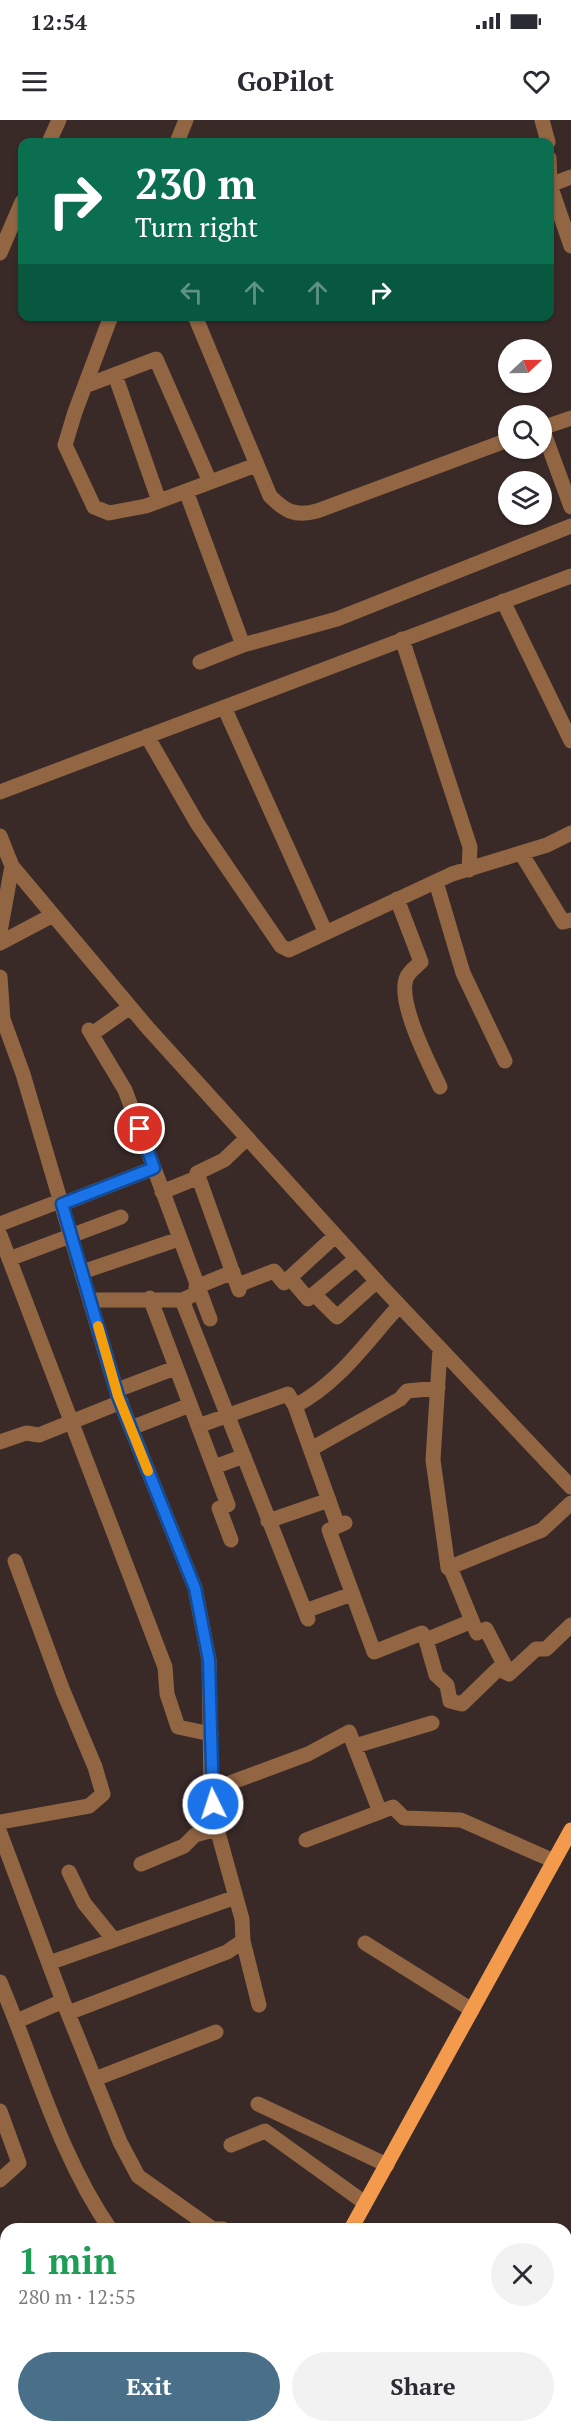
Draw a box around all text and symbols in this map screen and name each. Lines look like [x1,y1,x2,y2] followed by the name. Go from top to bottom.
[30,7,87,36] text: 12:54
[237,63,334,99] text: GoPilot
[18,65,51,98] icon: menu
[520,65,553,98] icon: heart
[135,155,256,211] text: 230 m
[36,162,114,240] icon: right
[135,209,258,245] text: Turn right
[175,276,208,309] icon: left
[238,276,271,309] icon: ahead
[301,276,334,309] icon: ahead
[364,276,397,309] icon: right
[498,339,552,393] north arrow
[498,339,552,525] map controls
[498,405,552,459] button: search
[498,471,552,525] button: layers
[114,1103,165,1154] pin
[123,1112,156,1145] icon: arrive
[181,1772,245,1836] position arrow
[18,2237,116,2284] text: 1 min
[491,2243,554,2306] button: close
[18,2283,136,2310] text: 280 m · 12:55
[18,2352,280,2421] button: Exit
[292,2352,554,2421] button: Share

